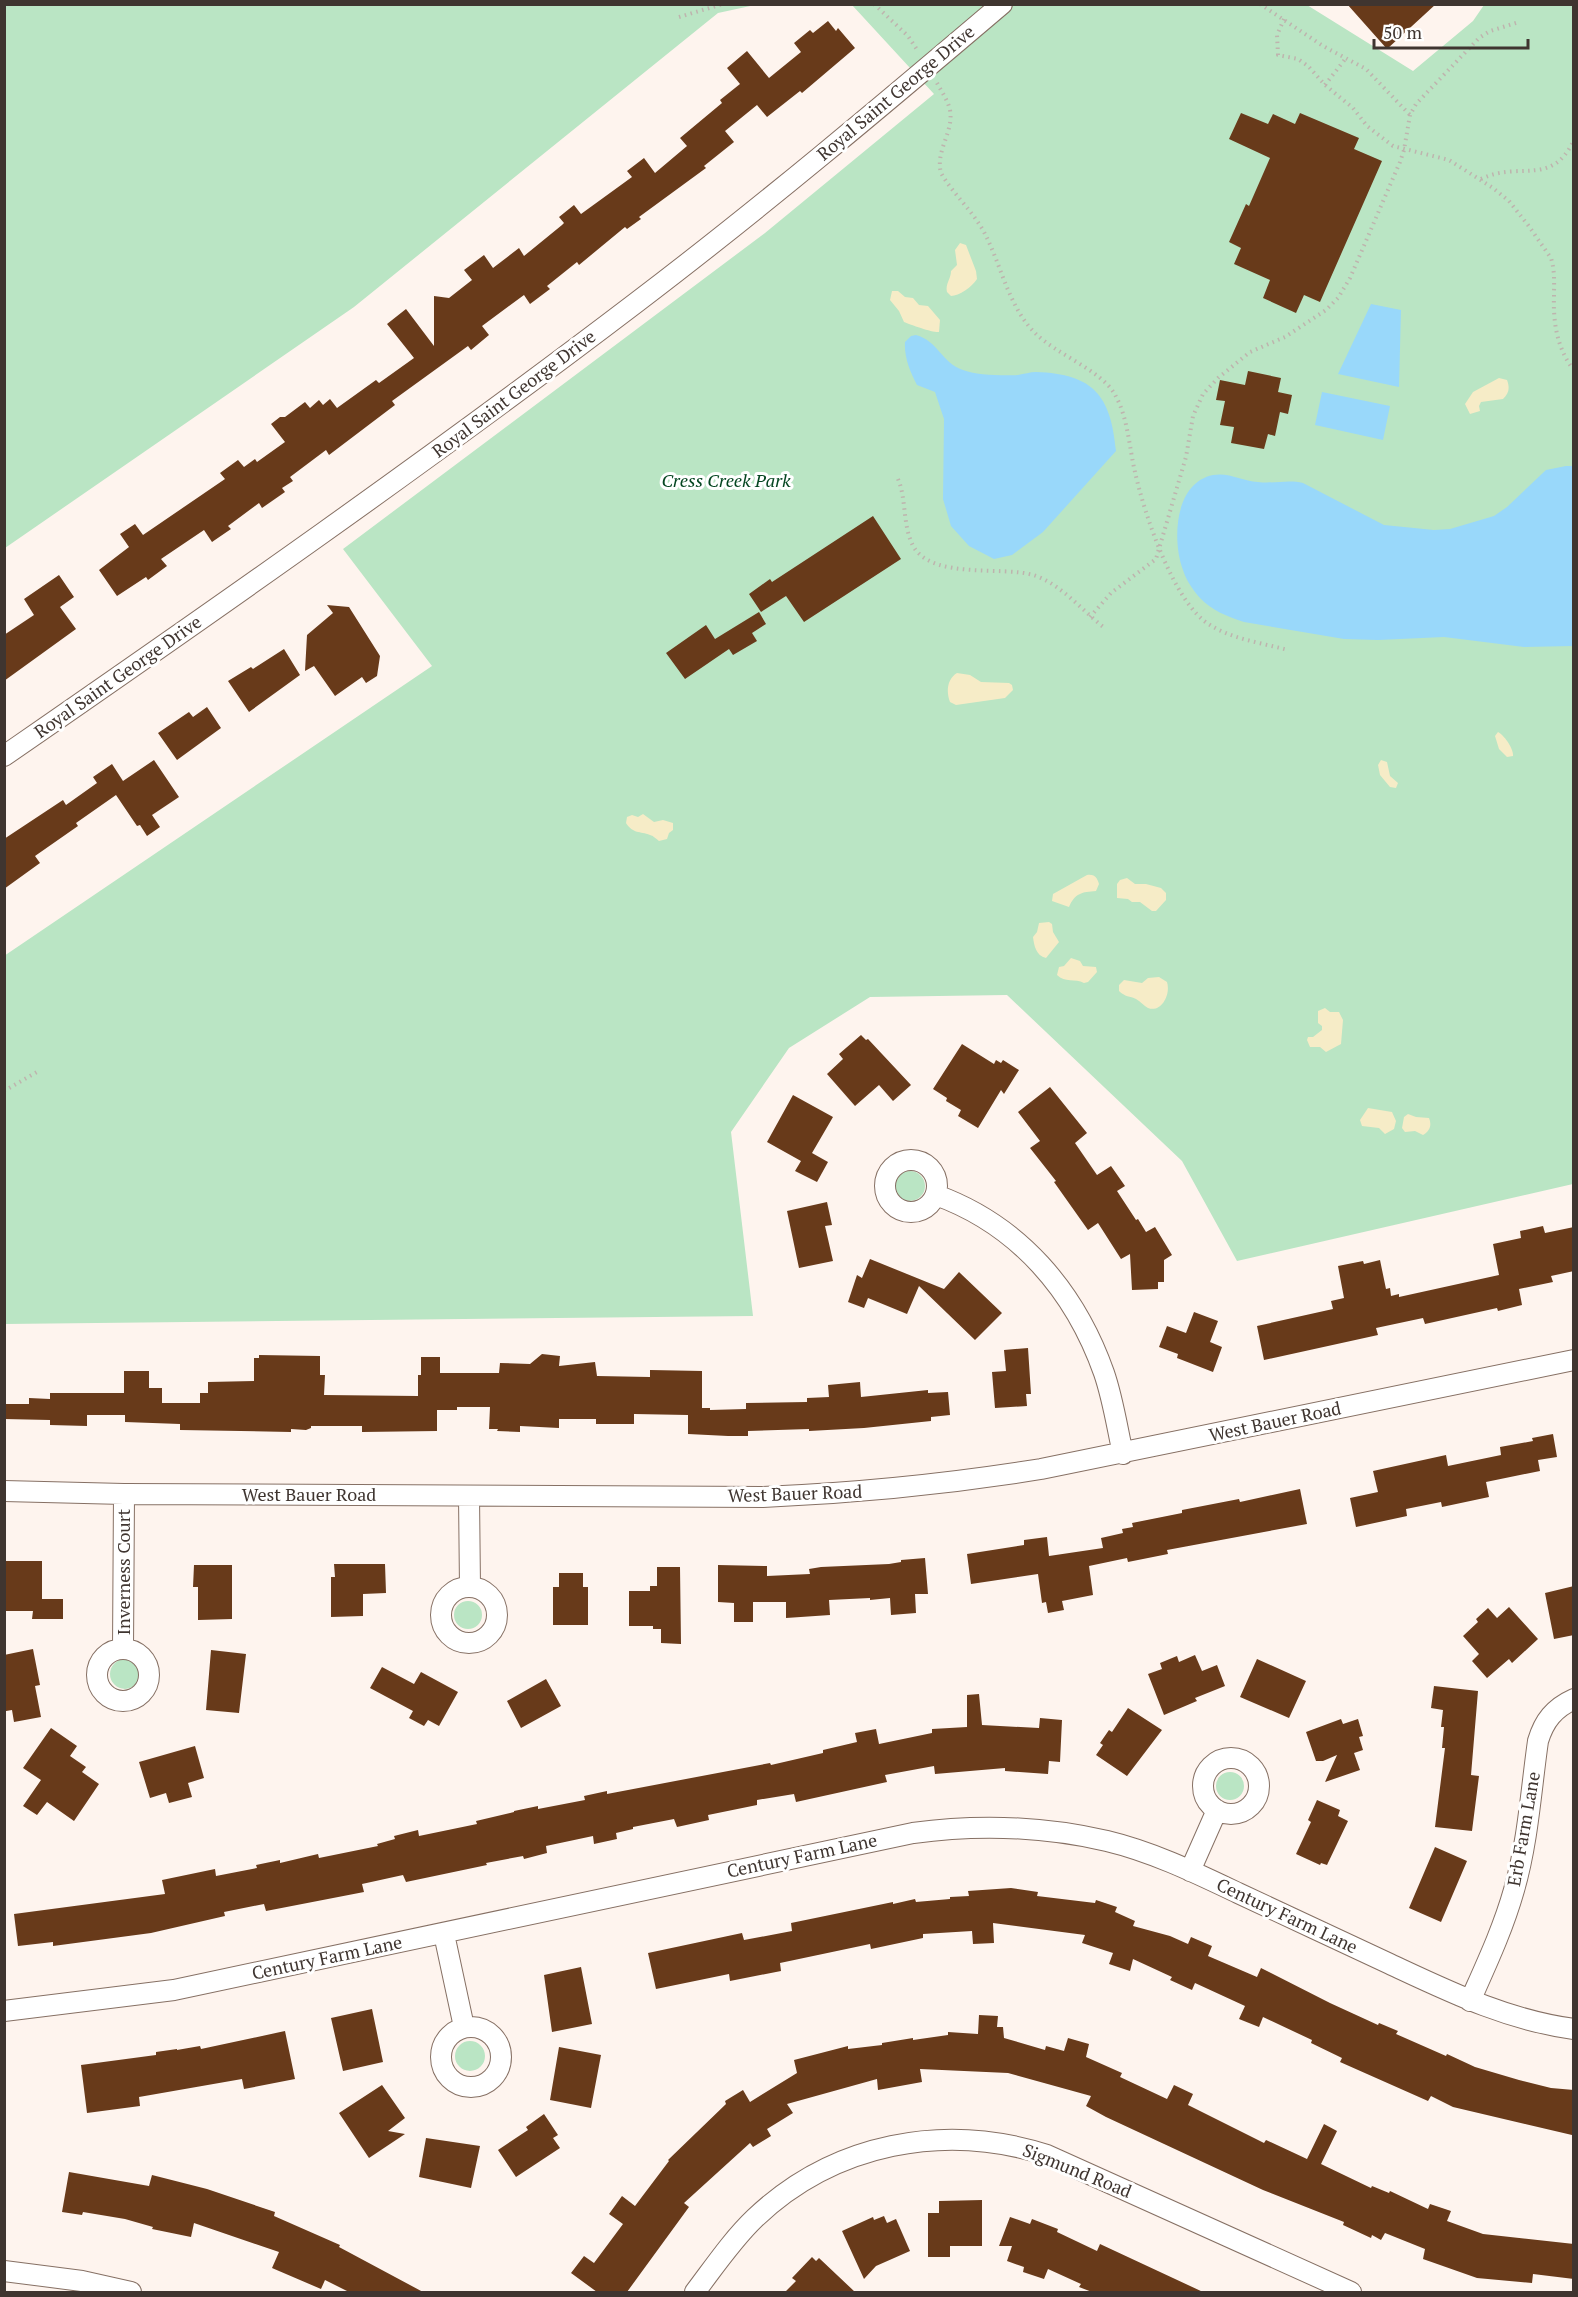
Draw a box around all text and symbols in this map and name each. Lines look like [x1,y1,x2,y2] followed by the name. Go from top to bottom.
[1374,12,1528,50] scale bar
[812,19,979,165] street label: Royal Saint George Drive
[1383,20,1423,44] text: 50 m
[427,324,600,463] street label: Royal Saint George Drive
[661,468,791,492] park label: Cress Creek Park
[29,609,206,743] street label: Royal Saint George Drive
[1207,1395,1343,1447] street label: West Bauer Road
[727,1479,863,1507] street label: West Bauer Road
[242,1482,376,1506] street label: West Bauer Road
[111,1508,135,1635] street label: Inverness Court
[1501,1770,1545,1888] street label: Erb Farm Lane
[724,1827,879,1883] street label: Century Farm Lane
[1213,1872,1362,1958] street label: Century Farm Lane
[249,1929,404,1985] street label: Century Farm Lane
[1019,2137,1135,2203] street label: Sigmund Road

